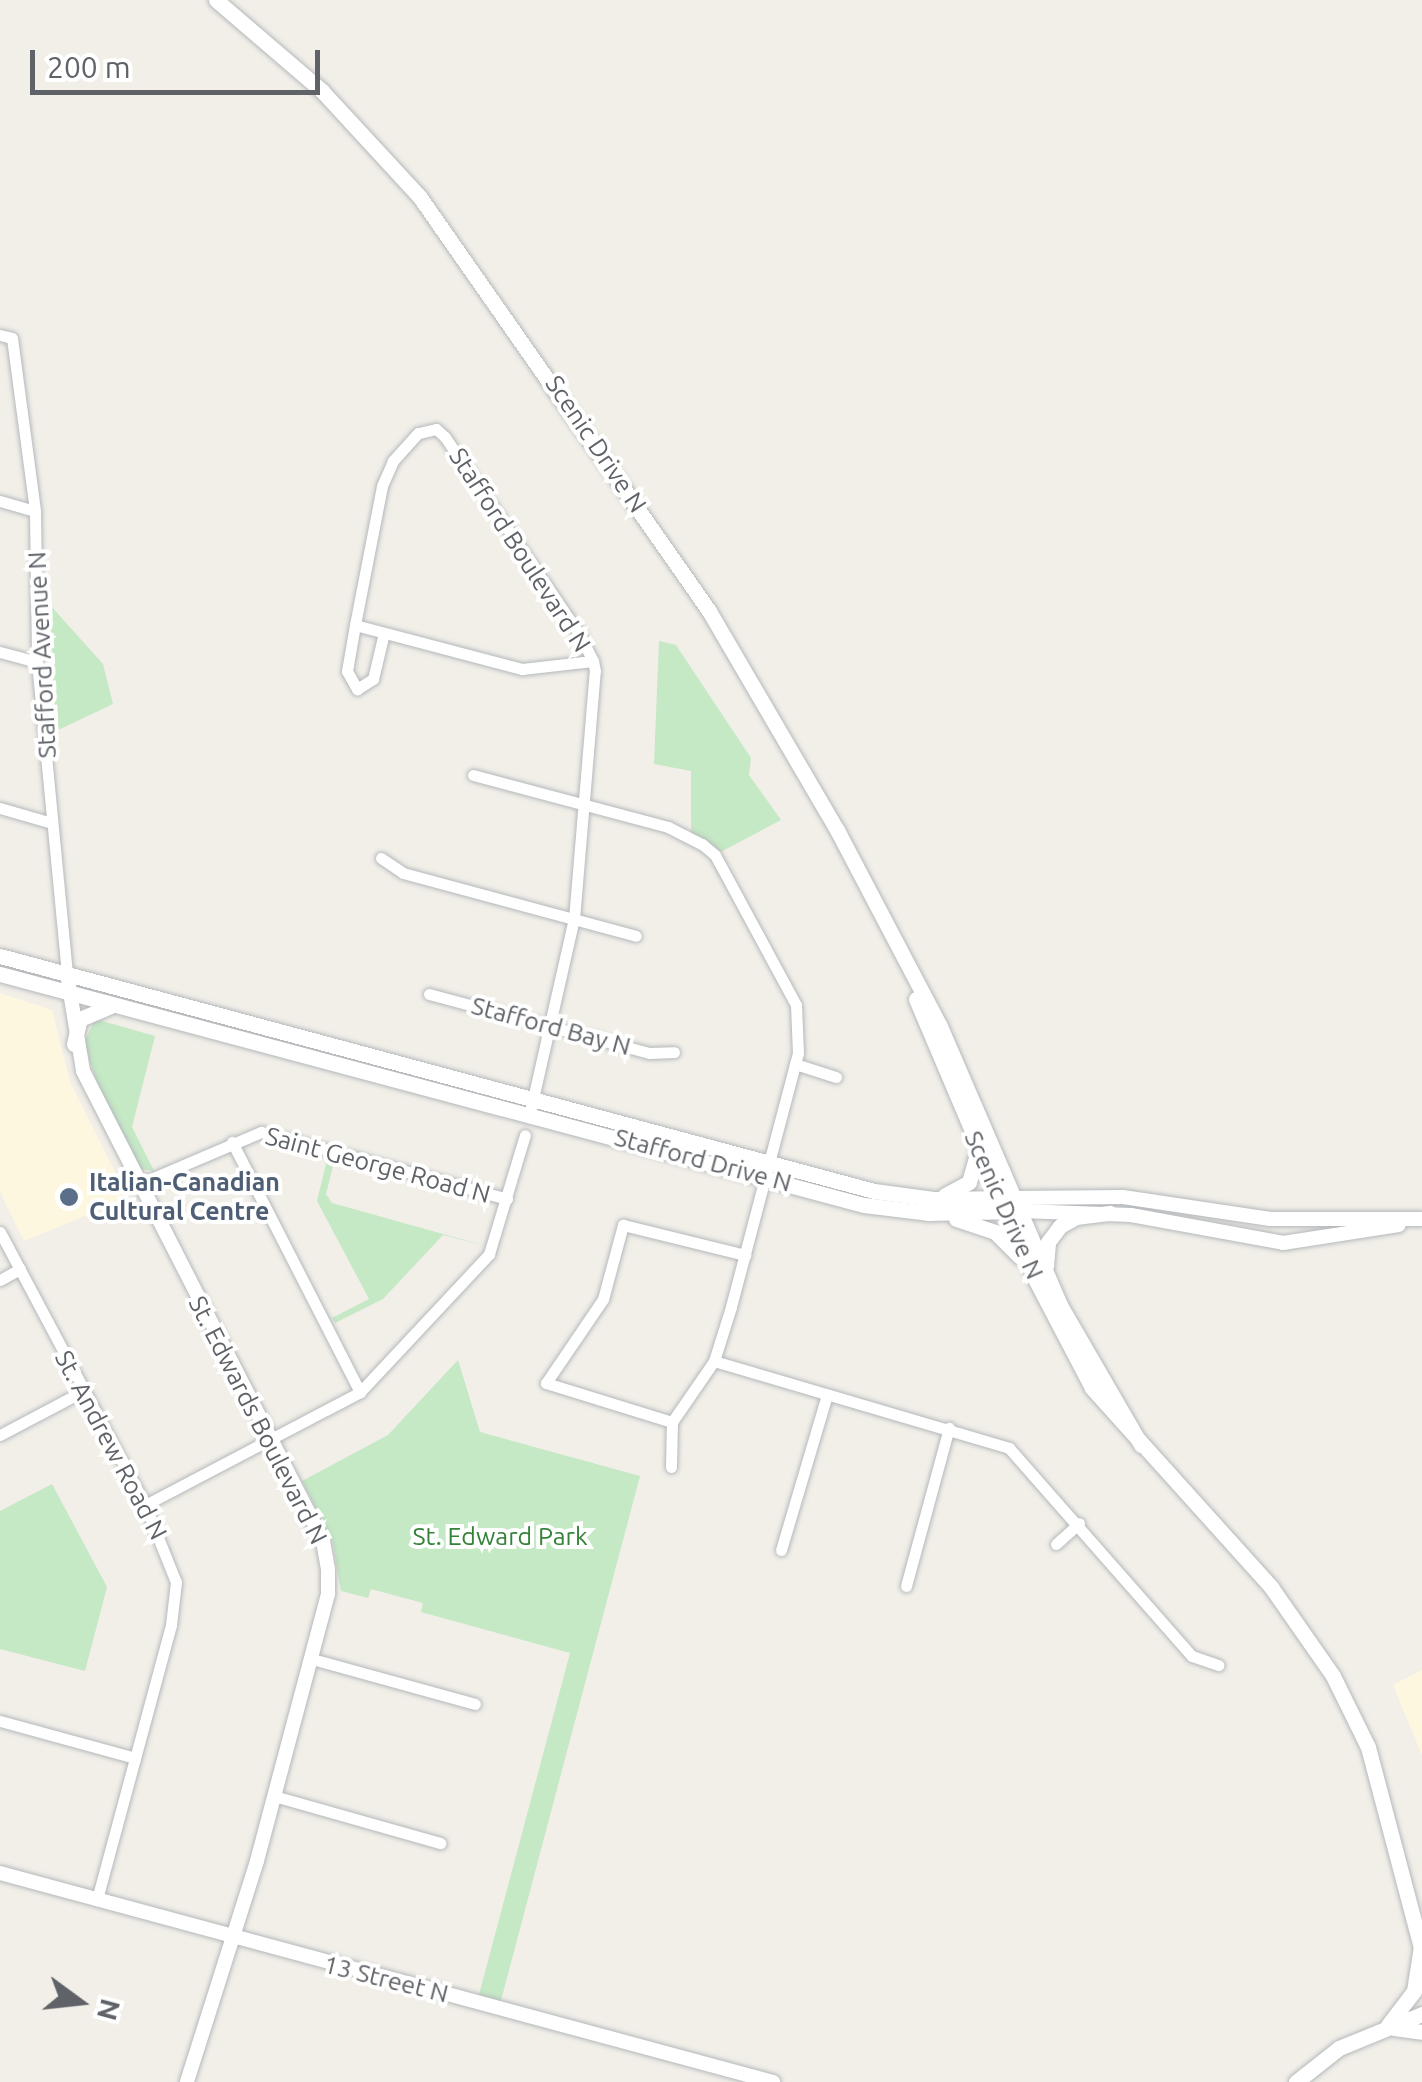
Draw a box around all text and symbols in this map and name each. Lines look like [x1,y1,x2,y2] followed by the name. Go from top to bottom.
[35,30,325,92] scale bar
[47,50,131,84] text: 200 m
[539,370,653,518] street label: Scenic Drive N
[443,442,597,658] street label: Stafford Boulevard N
[22,551,62,759] street label: Stafford Avenue N
[468,990,634,1062] street label: Stafford Bay N
[262,1121,494,1209] street label: Saint George Road N
[611,1122,795,1198] street label: Stafford Drive N
[958,1126,1050,1284] street label: Scenic Drive N
[89,1168,280,1227] place label: Italian-Canadian Cultural Centre
[58,1186,80,1208] marker: Italian-Canadian Cultural Centre
[182,1291,334,1549] street label: St. Edwards Boulevard N
[49,1345,173,1545] street label: St. Andrew Road N
[412,1521,588,1551] park label: St. Edward Park
[321,1949,451,2009] street label: 13 Street N
[30,1952,130,2052] north arrow
[92,1996,127,2024] text: N

